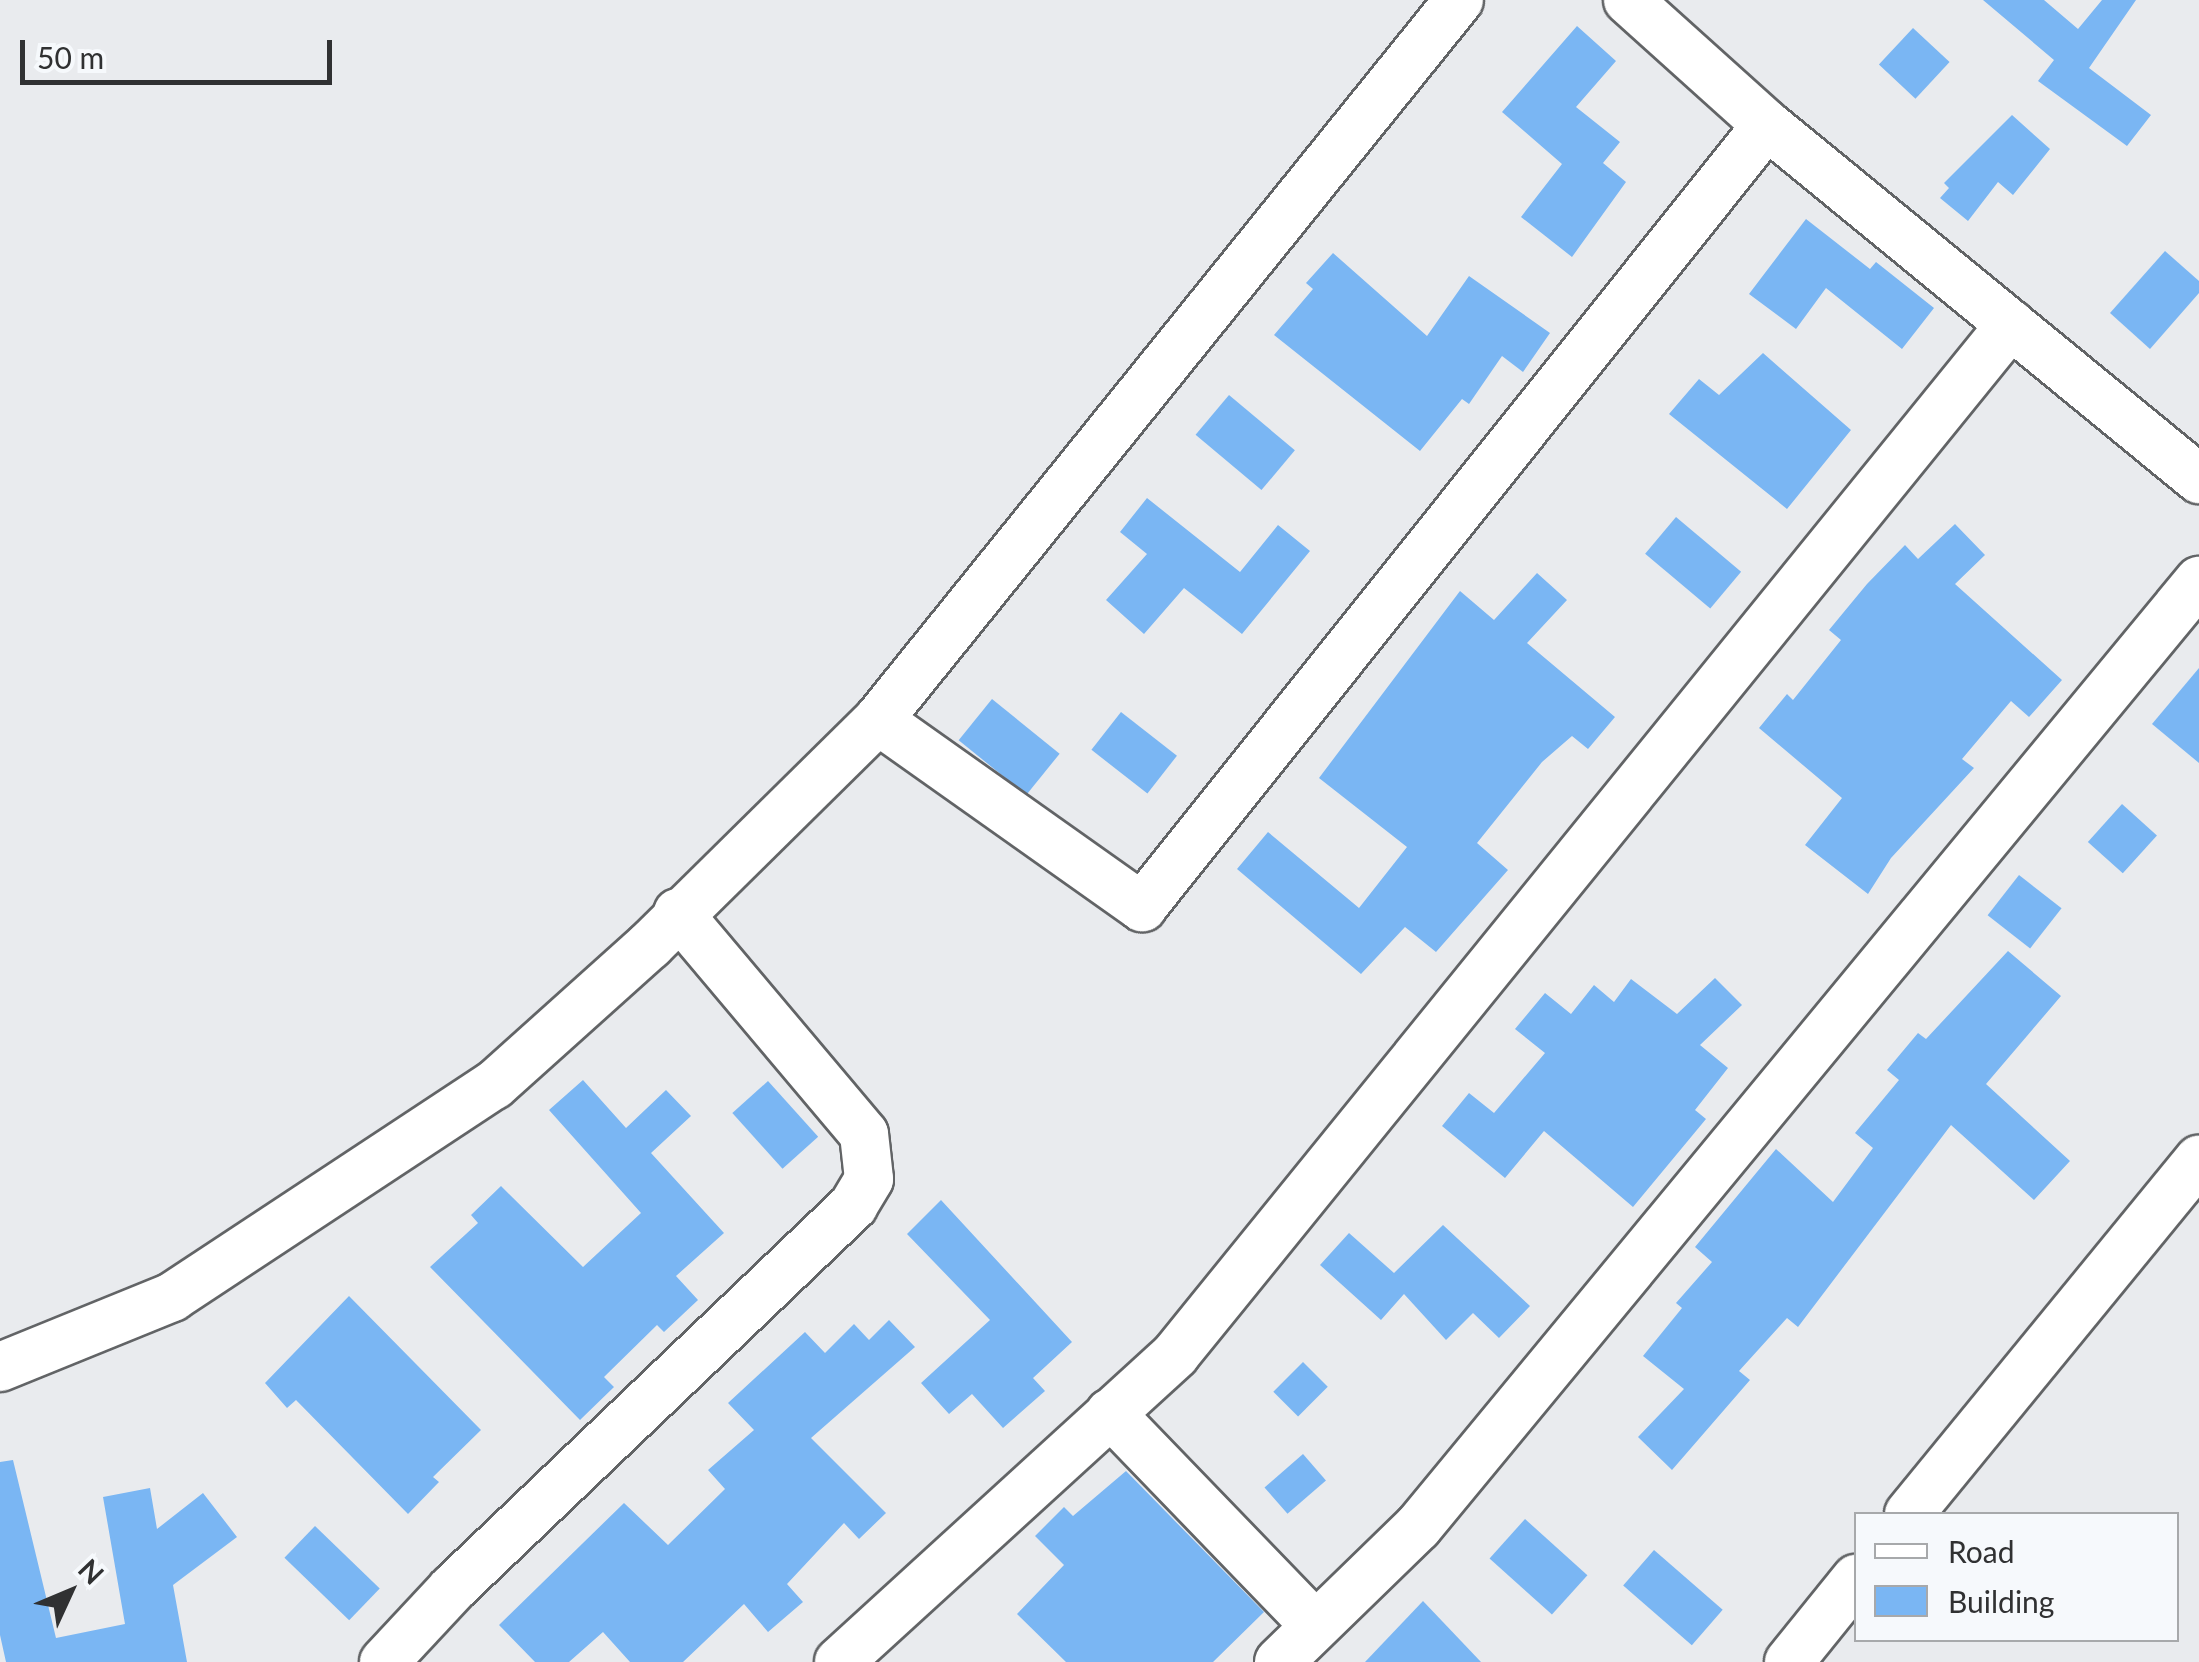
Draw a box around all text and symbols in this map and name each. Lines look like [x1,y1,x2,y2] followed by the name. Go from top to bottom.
[25,20,338,82] scale bar
[37,39,104,75] text: 50 m
[1854,1512,2179,1642] legend
[1948,1533,2015,1569] text: Road
[20,1542,120,1642] north arrow
[72,1552,111,1591] text: N
[1948,1583,2054,1619] text: Building

